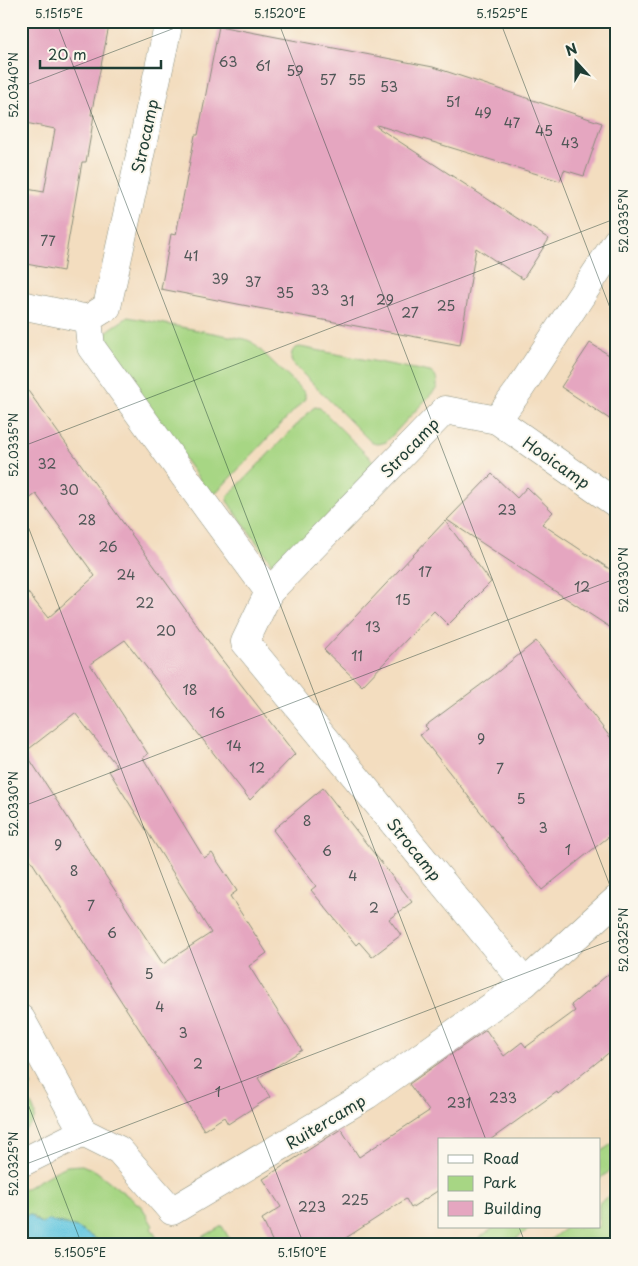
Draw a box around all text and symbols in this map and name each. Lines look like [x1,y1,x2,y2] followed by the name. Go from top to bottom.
[35,4,83,22] text: 5.1515°E
[254,4,306,22] text: 5.1520°E
[476,4,528,22] text: 5.1525°E
[40,38,161,70] scale bar
[550,38,600,88] north arrow
[562,38,580,61] text: N
[48,42,87,65] text: 20 m
[219,51,237,72] house number: 63
[4,52,22,118] text: 52.0340°N
[255,55,271,76] house number: 61
[286,60,304,81] house number: 59
[320,69,336,90] house number: 57
[348,69,366,90] house number: 55
[380,76,398,97] house number: 53
[446,91,460,112] house number: 51
[124,96,164,175] street label: Strocamp
[474,102,492,123] house number: 49
[504,112,521,133] house number: 47
[535,120,553,141] house number: 45
[561,132,579,153] house number: 43
[614,189,632,253] text: 52.0335°N
[40,230,56,251] house number: 77
[184,245,198,266] house number: 41
[211,268,229,289] house number: 39
[245,271,262,292] house number: 37
[311,279,329,300] house number: 33
[276,282,294,303] house number: 35
[376,289,394,310] house number: 29
[340,290,354,311] house number: 31
[437,295,455,316] house number: 25
[401,302,419,323] house number: 27
[374,411,444,482] street label: Strocamp
[4,413,22,477] text: 52.0335°N
[518,430,596,494] street label: Hooicamp
[38,453,56,474] house number: 32
[59,479,79,500] house number: 30
[498,499,516,520] house number: 23
[78,509,96,530] house number: 28
[98,536,118,557] house number: 26
[614,547,632,613] text: 52.0330°N
[418,561,432,582] house number: 17
[117,564,135,585] house number: 24
[574,576,590,597] house number: 12
[395,589,411,610] house number: 15
[136,592,154,613] house number: 22
[365,616,381,637] house number: 13
[156,620,176,641] house number: 20
[351,645,363,666] house number: 11
[182,679,198,700] house number: 18
[209,702,225,723] house number: 16
[477,728,485,749] house number: 9
[226,735,242,756] house number: 14
[249,757,265,778] house number: 12
[496,758,504,779] house number: 7
[4,771,22,837] text: 52.0330°N
[516,788,526,809] house number: 5
[303,810,311,831] house number: 8
[382,812,448,886] street label: Strocamp
[538,817,548,838] house number: 3
[54,834,62,855] house number: 9
[565,839,571,860] house number: 1
[322,840,332,861] house number: 6
[70,860,78,881] house number: 8
[348,865,358,886] house number: 4
[87,895,95,916] house number: 7
[369,897,379,918] house number: 2
[614,908,632,972] text: 52.0325°N
[107,922,117,943] house number: 6
[144,963,154,984] house number: 5
[155,996,165,1017] house number: 4
[178,1022,188,1043] house number: 3
[193,1053,203,1074] house number: 2
[215,1081,221,1102] house number: 1
[489,1087,517,1108] house number: 233
[280,1088,370,1154] street label: Ruitercamp
[447,1092,471,1113] house number: 231
[4,1132,22,1196] text: 52.0325°N
[438,1138,600,1228] legend
[483,1146,519,1169] text: Road
[483,1170,517,1193] text: Park
[341,1189,369,1210] house number: 225
[298,1196,326,1217] house number: 223
[483,1196,542,1219] text: Building
[54,1243,106,1261] text: 5.1505°E
[277,1243,327,1261] text: 5.1510°E

